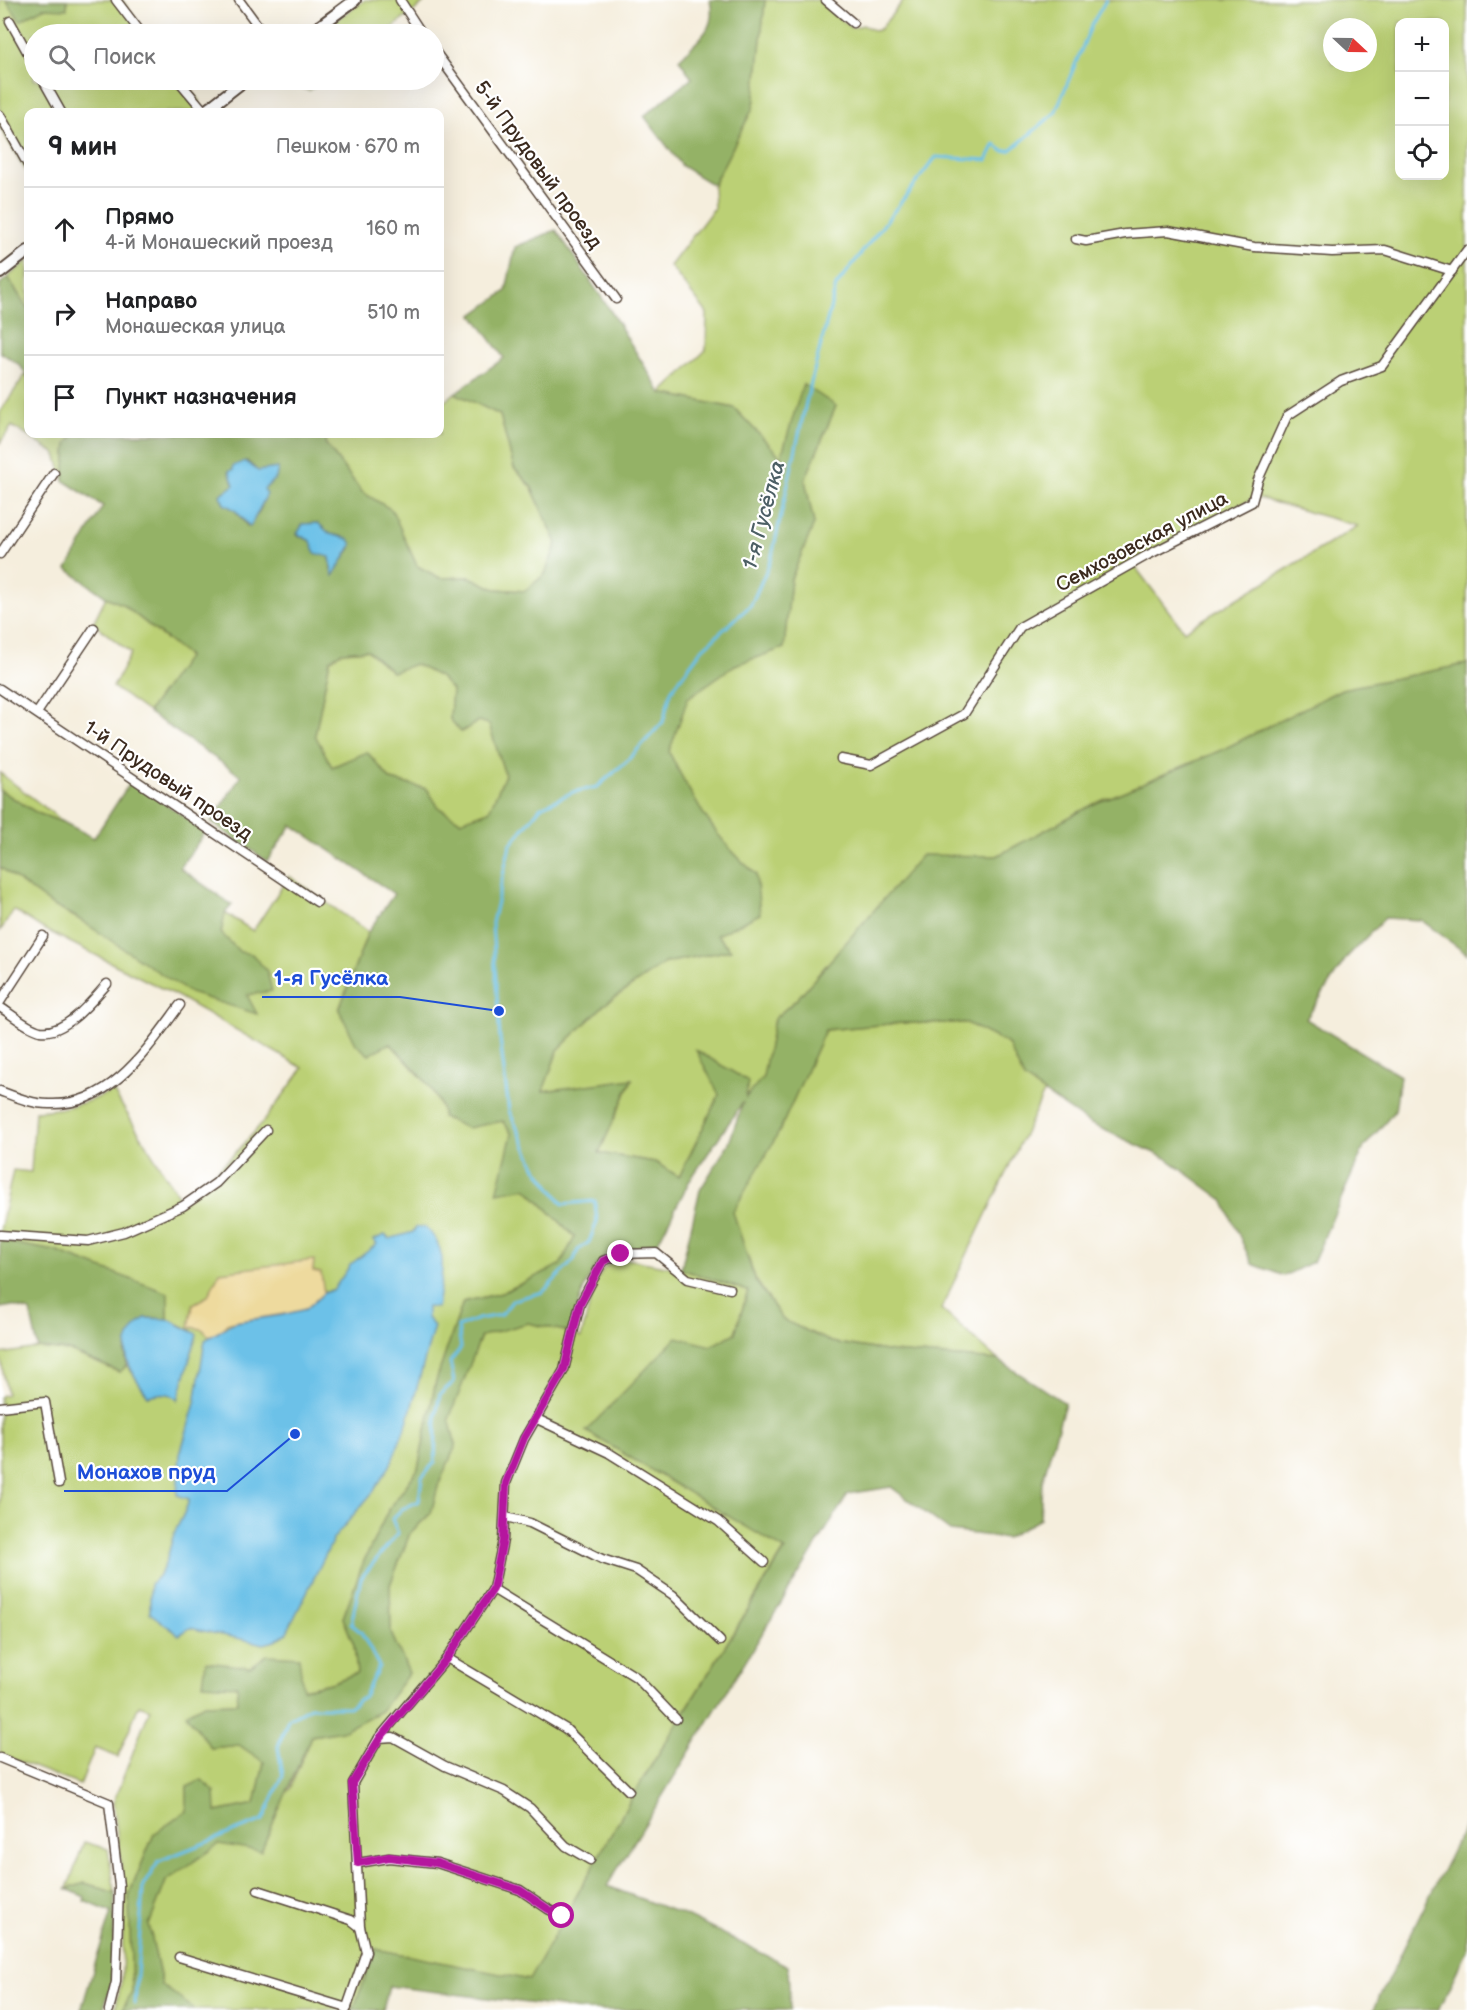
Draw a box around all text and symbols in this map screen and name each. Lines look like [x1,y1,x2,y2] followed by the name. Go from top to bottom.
[1323,18,1377,72] north arrow
[1395,18,1449,180] map controls
[1395,18,1449,72] button: +
[24,24,444,90] search box
[45,41,78,74] icon: search
[93,44,156,71] text: Поиск
[1395,72,1449,126] button: −
[469,76,607,254] street label: 5-й Прудовый проезд
[1395,126,1449,180] button: locate
[48,132,117,163] text: 9 мин
[276,135,420,159] text: Пешком · 670 m
[105,204,174,231] text: Прямо
[48,213,81,246] icon: ahead
[366,217,420,241] text: 160 m
[105,231,333,255] text: 4-й Монашеский проезд
[105,288,197,315] text: Направо
[48,297,81,330] icon: right
[367,301,420,325] text: 510 m
[105,315,286,339] text: Монашеская улица
[48,381,81,414] icon: arrive
[105,384,297,411] text: Пункт назначения
[738,458,790,572] water label: 1-я Гусёлка
[1052,486,1232,597] street label: Семхозовская улица
[79,716,257,846] street label: 1-й Прудовый проезд
[262,958,400,997] callout: 1-я Гусёлка
[274,966,389,991] text: 1-я Гусёлка
[607,1240,633,1266] route end
[64,1452,227,1491] callout: Монахов пруд
[77,1460,216,1485] text: Монахов пруд
[548,1902,574,1928] route start

